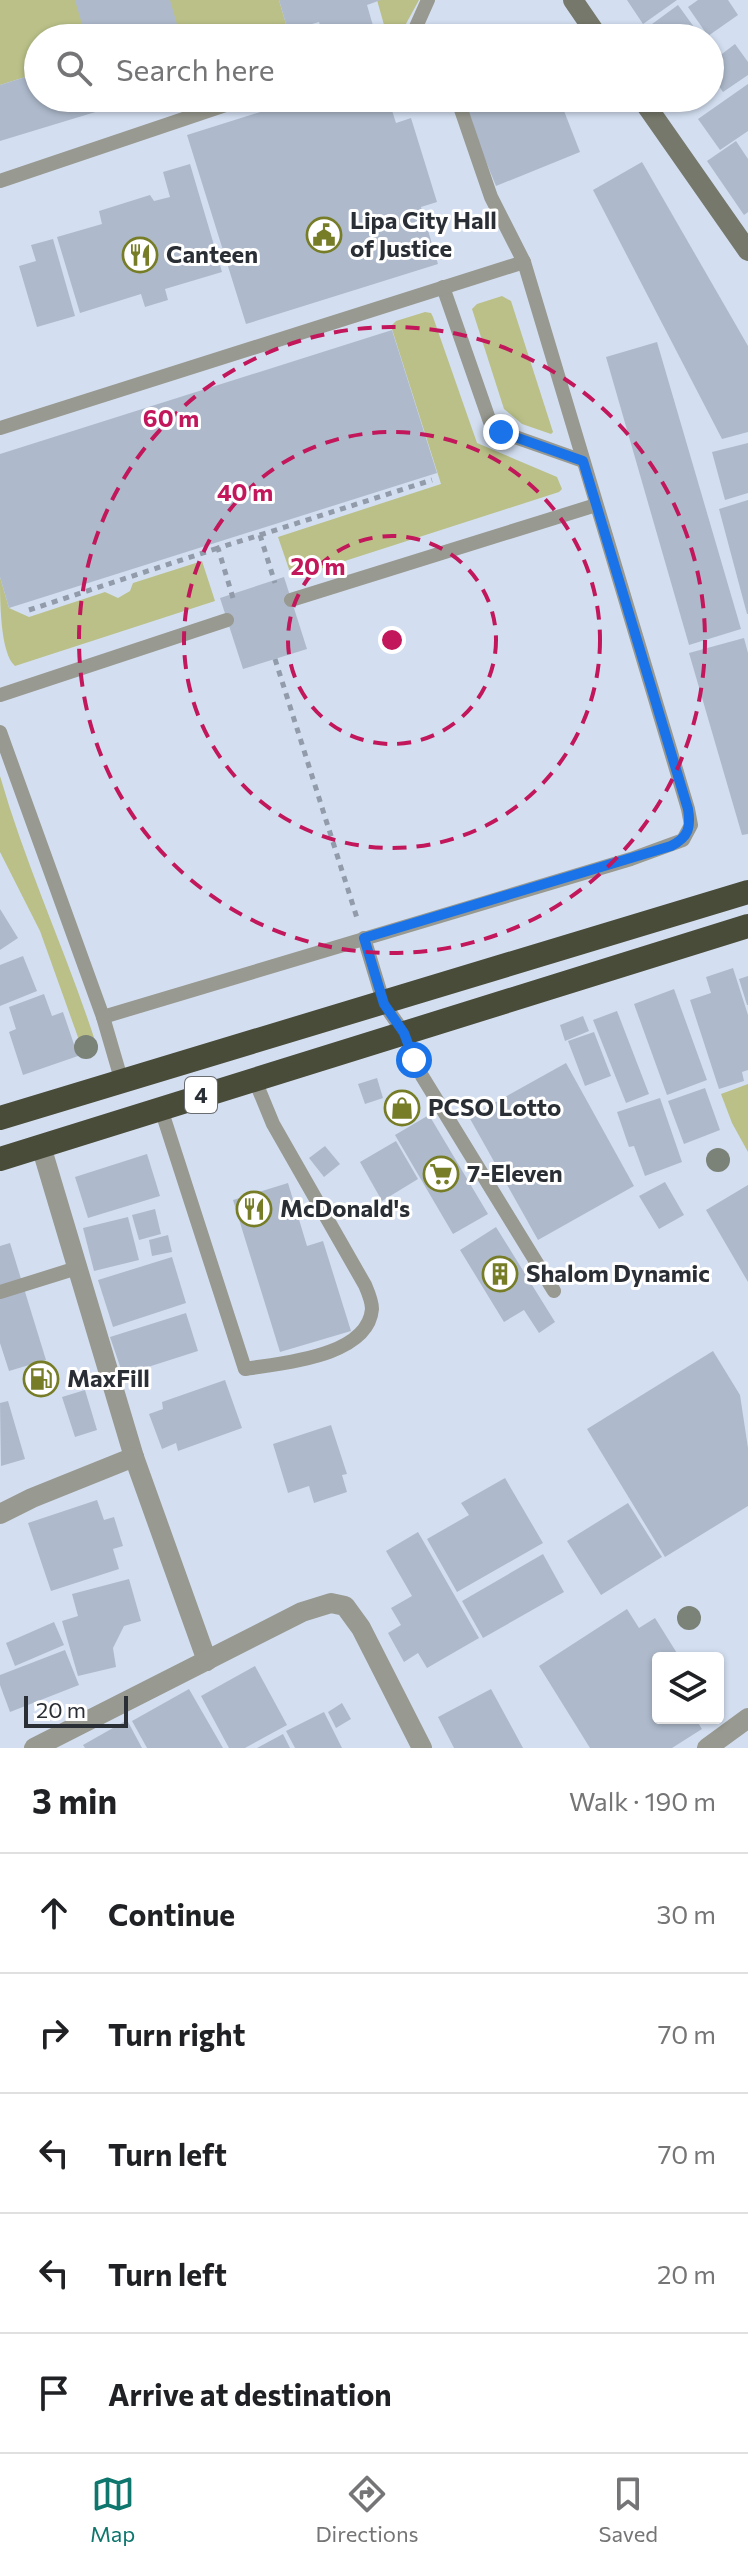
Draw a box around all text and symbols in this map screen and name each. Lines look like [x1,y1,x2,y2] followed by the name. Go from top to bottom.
[24,24,724,112] search box
[52,46,96,90] icon: search
[116,50,275,87] text: Search here
[350,205,497,262] place label: Lipa City Hall of Justice
[305,216,343,254] public building icon: Lipa City Hall of Justice
[121,236,159,274] restaurant icon: Canteen
[166,239,258,268] place label: Canteen
[143,403,199,432] text: 60 m
[483,414,519,450] route end
[217,477,273,506] text: 40 m
[291,551,345,580] text: 20 m
[378,626,406,654] centre of rings
[396,1042,432,1078] route start
[185,1077,217,1113] road number: 4
[383,1089,421,1127] shop icon: PCSO Lotto
[428,1092,561,1121] place label: PCSO Lotto
[422,1155,460,1193] supermarket icon: 7-Eleven
[467,1158,563,1187] place label: 7-Eleven
[235,1190,273,1228] restaurant icon: McDonald's
[280,1193,410,1222] place label: McDonald's
[481,1255,519,1293] building icon: Shalom Dynamic
[526,1258,710,1287] place label: Shalom Dynamic
[22,1360,60,1398] fuel station icon: MaxFill
[67,1363,150,1392] place label: MaxFill
[652,1652,724,1724] map controls
[652,1652,724,1724] button: layers
[24,1692,128,1728] scale bar
[36,1696,86,1723] text: 20 m
[32,1779,117,1821] text: 3 min
[569,1785,716,1816] text: Walk · 190 m
[32,1891,76,1935] icon: ahead
[108,1895,235,1932] text: Continue
[657,1898,716,1929] text: 30 m
[32,2011,76,2055] icon: right
[108,2015,245,2052] text: Turn right
[658,2018,716,2049] text: 70 m
[32,2131,76,2175] icon: left
[108,2135,227,2172] text: Turn left
[658,2138,716,2169] text: 70 m
[32,2251,76,2295] icon: left
[108,2255,227,2292] text: Turn left
[657,2258,716,2289] text: 20 m
[32,2371,76,2415] icon: arrive
[108,2375,392,2412] text: Arrive at destination
[90,2472,135,2547] tab: Map
[315,2472,419,2547] tab: Directions
[599,2472,658,2547] tab: Saved

